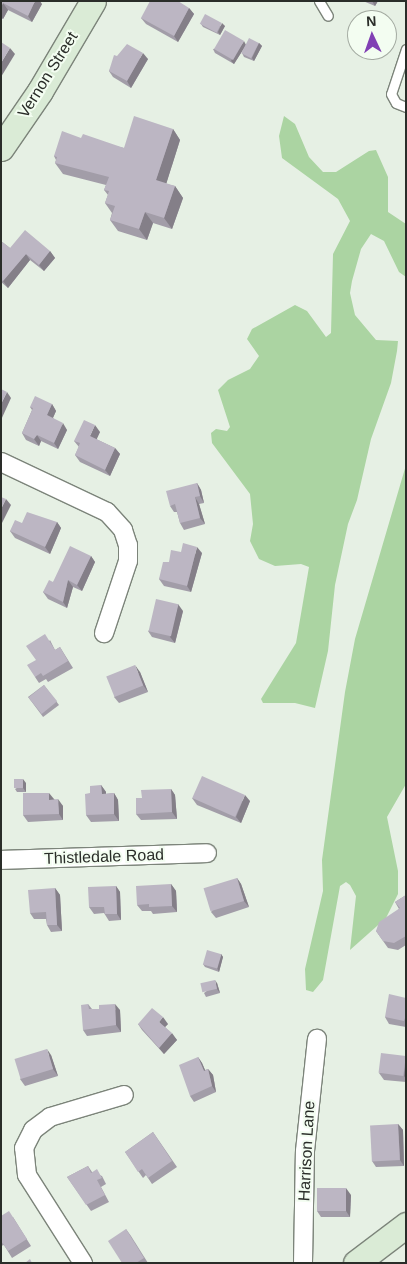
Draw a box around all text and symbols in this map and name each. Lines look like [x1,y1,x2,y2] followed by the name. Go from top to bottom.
[347,10,397,60] north arrow
[366,13,377,29] text: N
[14,28,82,122] street label: Vernon Street
[44,845,164,869] street label: Thistledale Road
[295,1100,319,1202] street label: Harrison Lane

